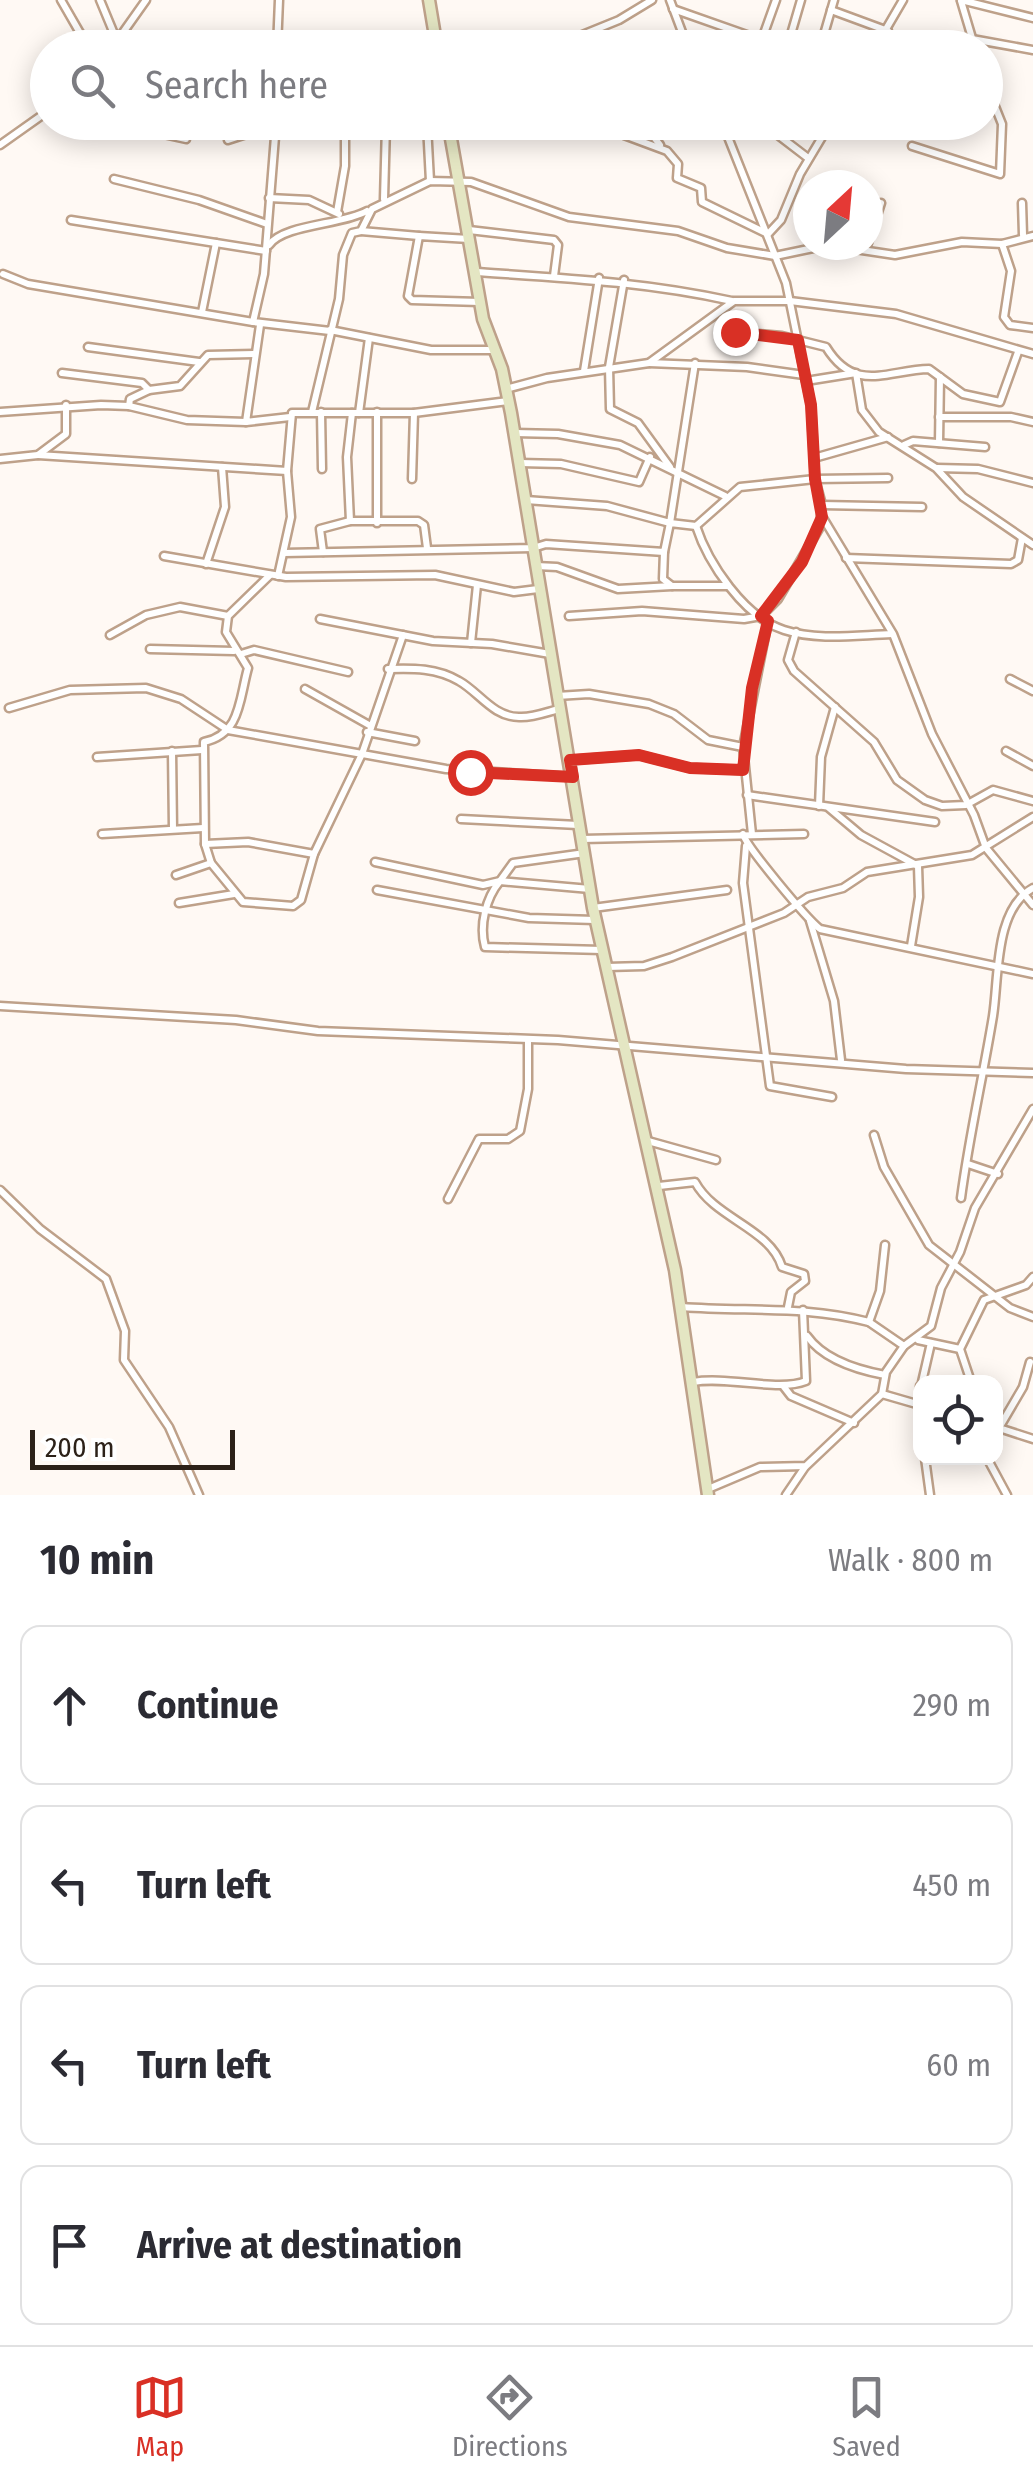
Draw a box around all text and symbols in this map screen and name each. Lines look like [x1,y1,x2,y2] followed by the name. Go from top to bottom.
[30,30,1003,140] search box
[65,58,120,113] icon: search
[145,62,328,108] text: Search here
[793,170,883,260] north arrow
[713,310,759,356] route end
[448,750,494,796] route start
[913,1375,1003,1465] map controls
[913,1375,1003,1465] button: locate
[30,1425,235,1470] scale bar
[45,1431,115,1464] text: 200 m
[40,1535,154,1585] text: 10 min
[828,1541,993,1579] text: Walk · 800 m
[42,1678,97,1733] icon: ahead
[137,1682,278,1728] text: Continue
[913,1686,991,1724] text: 290 m
[42,1858,97,1913] icon: left
[137,1862,271,1908] text: Turn left
[912,1866,991,1904] text: 450 m
[42,2038,97,2093] icon: left
[137,2042,271,2088] text: Turn left
[926,2046,991,2084] text: 60 m
[42,2218,97,2273] icon: arrive
[137,2222,462,2268] text: Arrive at destination
[132,2370,187,2463] tab: Map
[452,2370,568,2463] tab: Directions
[832,2370,901,2463] tab: Saved

